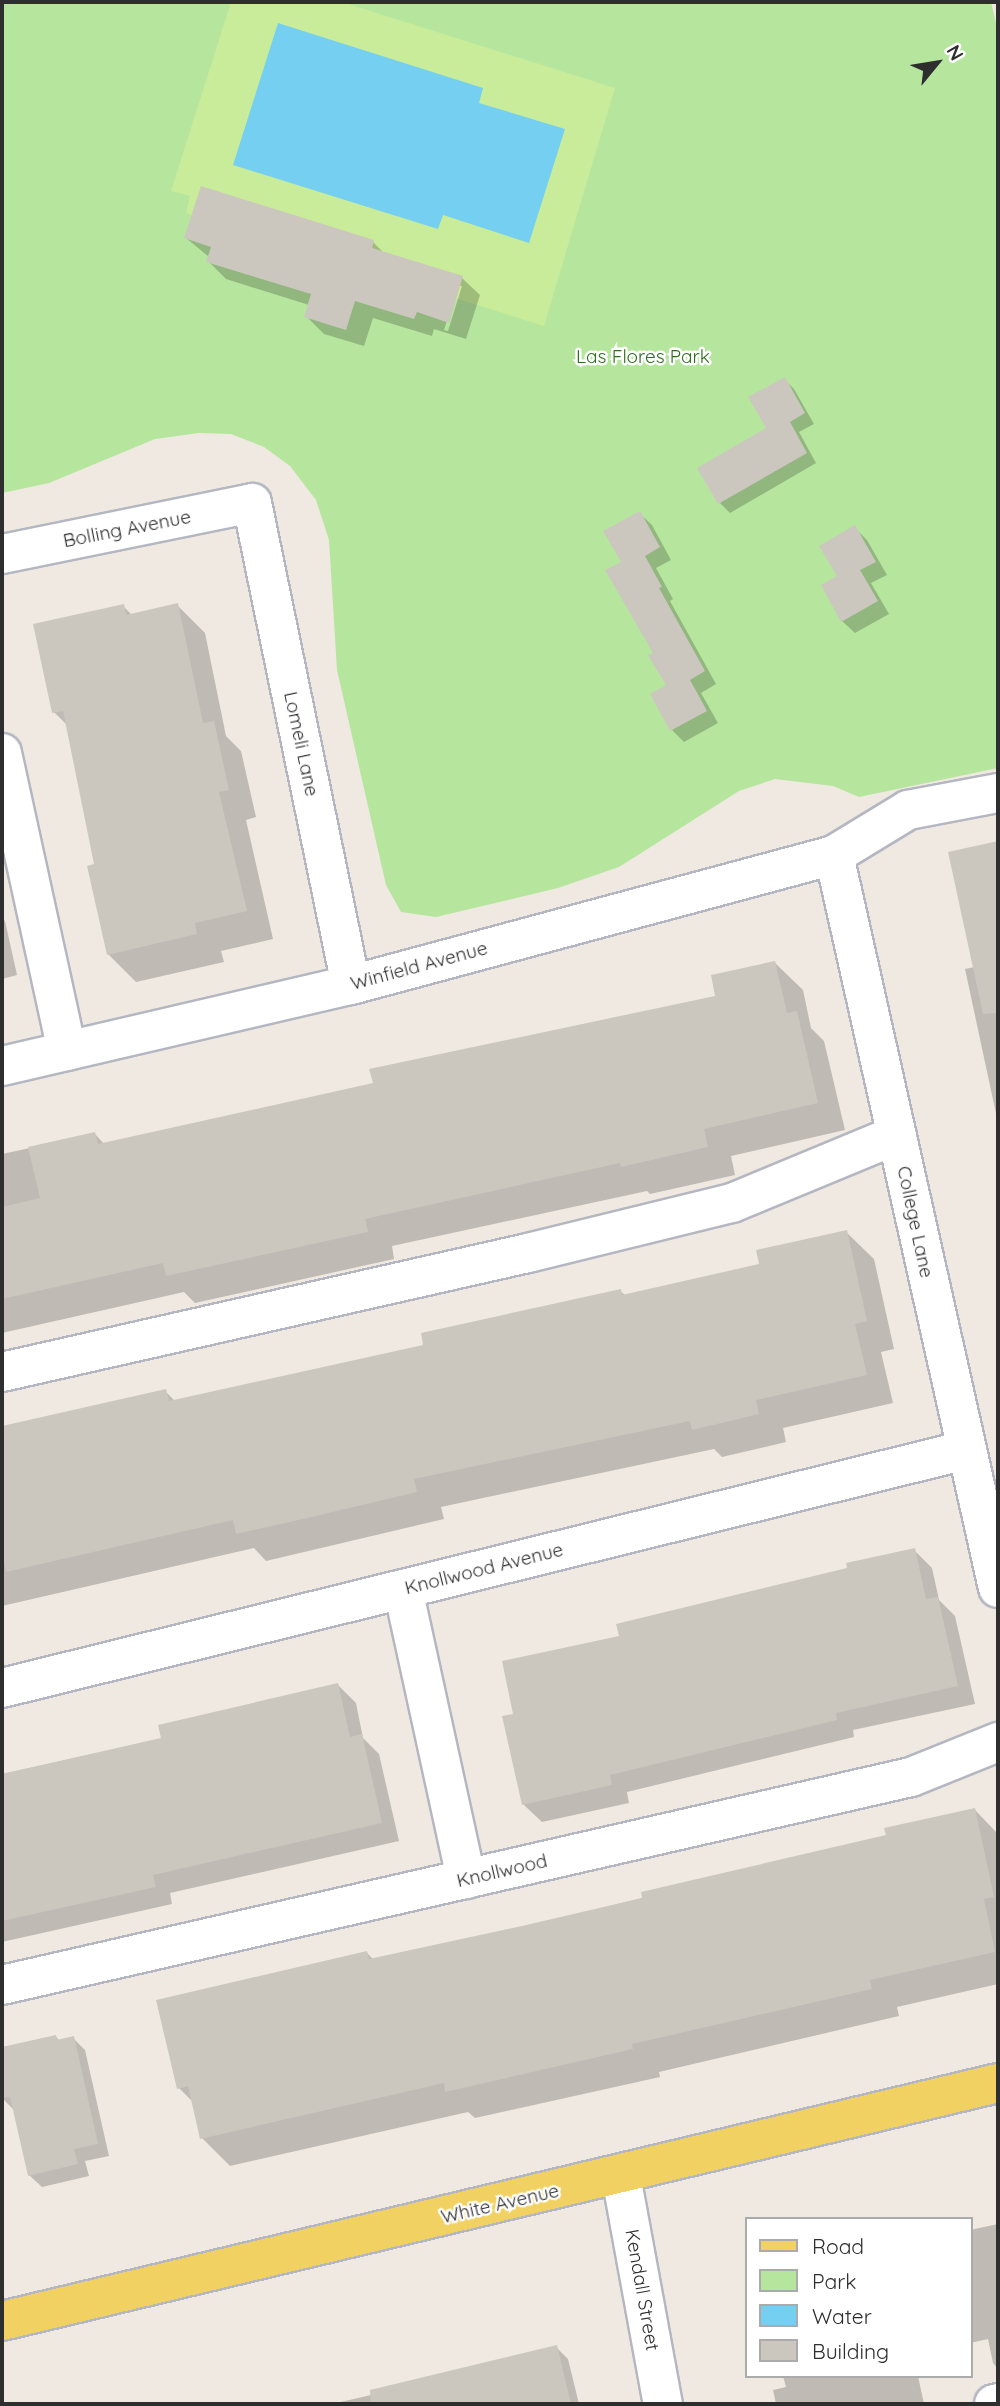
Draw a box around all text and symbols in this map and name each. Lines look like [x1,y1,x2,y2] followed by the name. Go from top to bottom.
[902,28,972,98] north arrow
[941,40,969,65] text: N
[576,346,710,368] park label: Las Flores Park
[61,505,193,553] street label: Bolling Avenue
[279,689,323,799] street label: Lomeli Lane
[348,937,490,995] street label: Winfield Avenue
[892,1164,938,1280] street label: College Lane
[402,1538,566,1600] street label: Knollwood Avenue
[454,1850,550,1892] street label: Knollwood
[439,2179,561,2229] street label: White Avenue
[744,2217,972,2378] legend
[620,2227,664,2353] street label: Kendall Street
[812,2233,864,2259] text: Road
[812,2268,856,2294] text: Park
[812,2303,872,2329] text: Water
[812,2338,889,2364] text: Building

